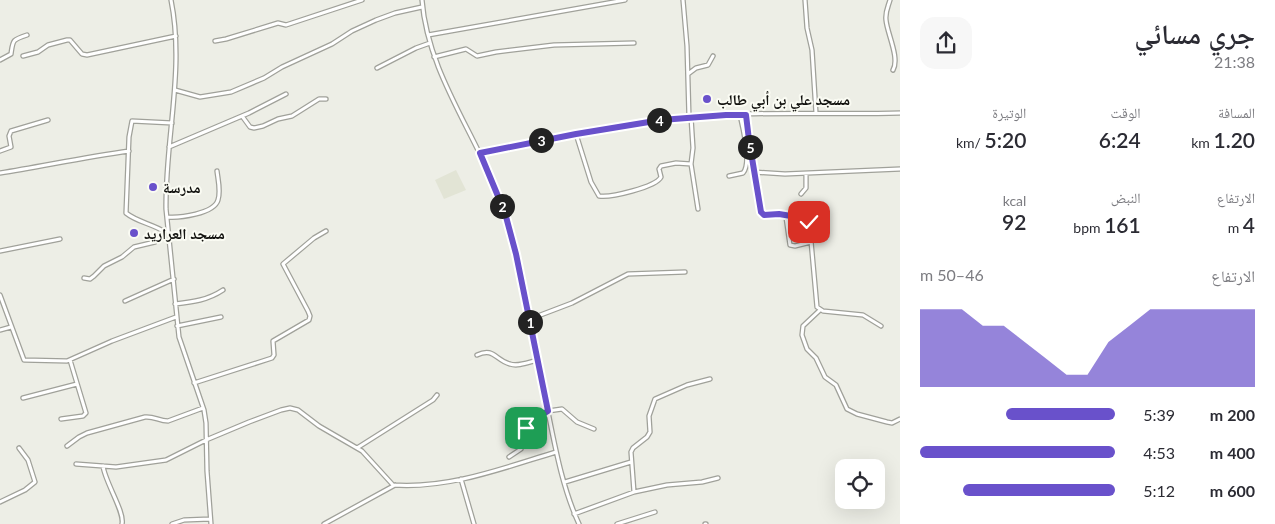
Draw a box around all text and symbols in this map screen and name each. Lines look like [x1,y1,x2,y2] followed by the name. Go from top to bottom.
[1134,16,1255,50] text: جري مسائي
[920,17,972,69] button: share
[1214,52,1255,71] text: 21:38
[717,90,850,112] place label: مسجد علي بن أبي طالب
[701,93,713,105] marker: مسجد علي بن أبي طالب
[992,104,1026,121] text: الوتيرة
[1111,104,1141,121] text: الوقت
[1218,104,1255,121] text: المسافة
[646,108,672,132] pin: 4
[655,112,664,129] text: 4
[984,127,1026,152] text: 5:20
[1099,127,1141,152] text: 6:24
[1213,127,1255,152] text: 1.20
[528,128,554,152] pin: 3
[537,132,546,149] text: 3
[738,134,762,160] pin: 5
[956,134,984,151] text: /km
[1191,134,1213,151] text: km
[746,139,755,156] text: 5
[163,178,201,196] place label: مدرسة
[147,181,159,193] marker: مدرسة
[1111,189,1141,206] text: النبض
[1217,189,1255,206] text: الارتفاع
[1003,192,1026,209] text: kcal
[490,194,514,218] pin: 2
[498,198,507,215] text: 2
[788,201,830,243] pin
[795,208,823,236] icon: check
[1002,209,1026,234] text: 92
[1104,212,1141,237] text: 161
[1243,212,1255,237] text: 4
[1073,219,1104,236] text: bpm
[1228,219,1243,236] text: m
[144,224,225,242] place label: مسجد العراريد
[128,227,140,239] marker: مسجد العراريد
[920,265,984,284] text: 46–50 m
[1211,266,1255,285] text: الارتفاع
[518,310,542,334] pin: 1
[526,314,535,331] text: 1
[1143,405,1175,424] text: 5:39
[1210,405,1255,424] text: 200 m
[505,407,547,449] pin
[512,414,540,442] icon: arrive
[1143,443,1175,462] text: 4:53
[1210,443,1255,462] text: 400 m
[835,459,885,509] map controls
[835,459,885,509] button: locate
[1143,481,1175,500] text: 5:12
[1210,481,1255,500] text: 600 m

